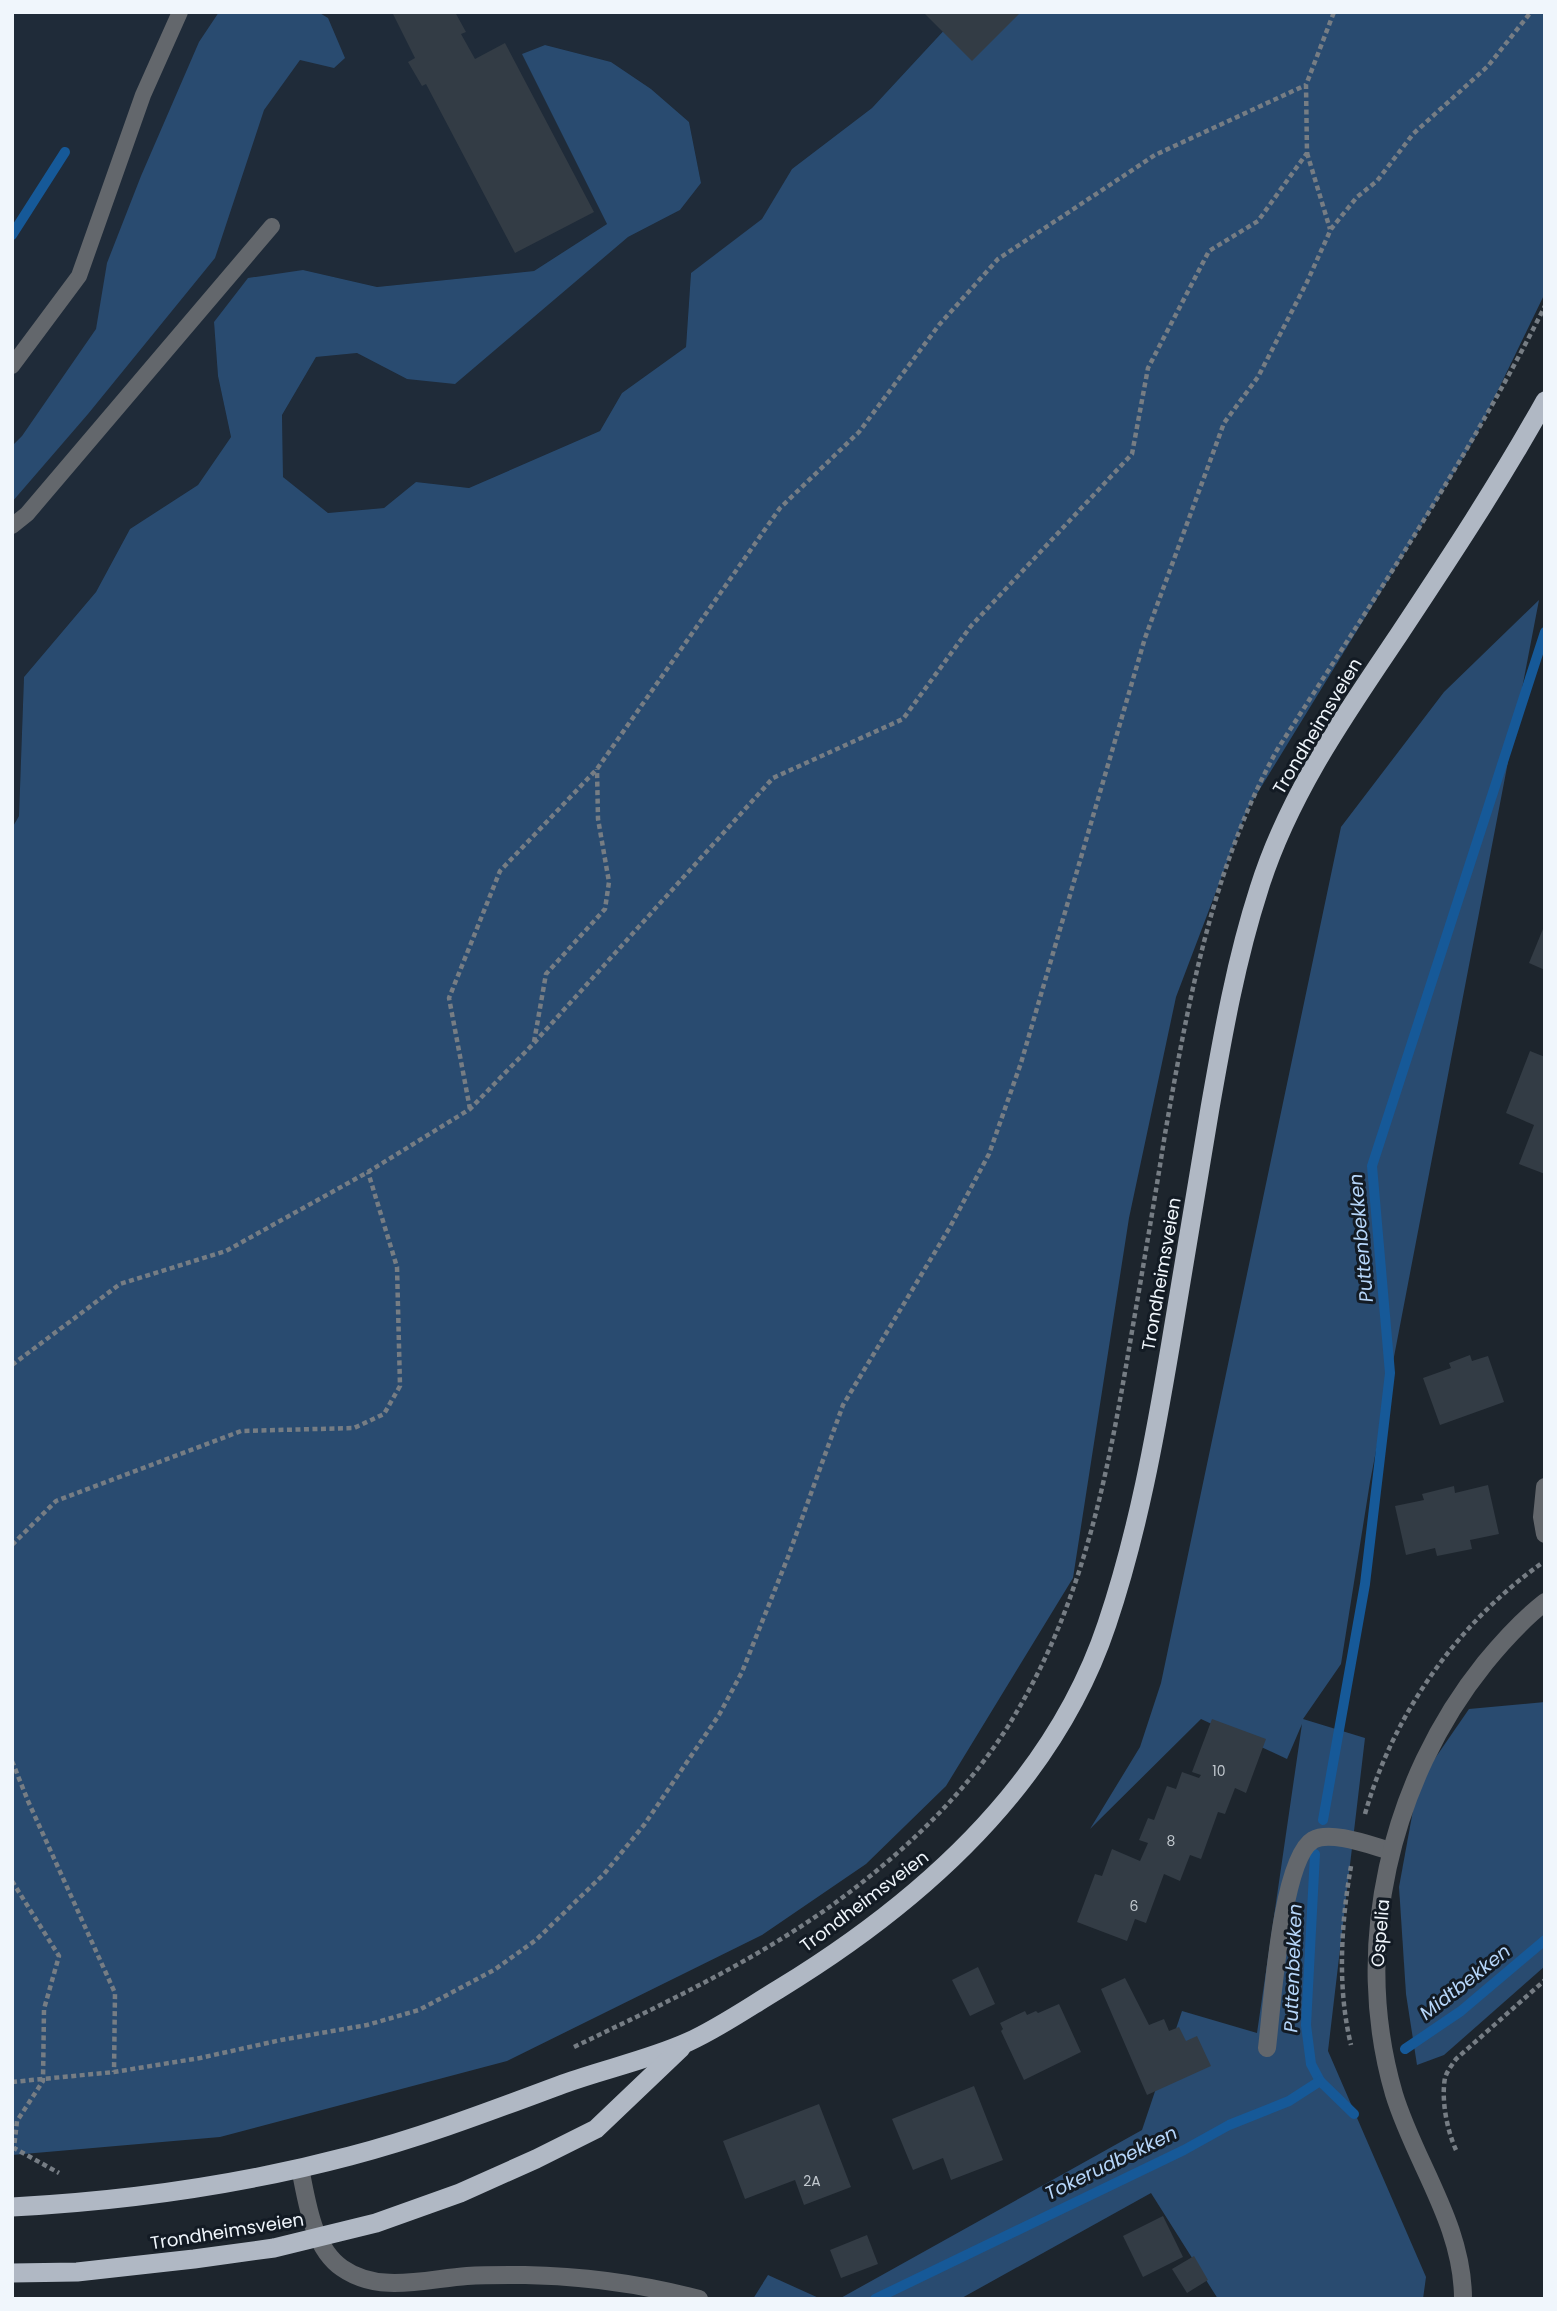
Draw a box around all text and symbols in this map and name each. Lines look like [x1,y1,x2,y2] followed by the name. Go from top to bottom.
[1266,653,1368,799] street label: Trondheimsveien
[1342,1173,1380,1303] water label: Puttenbekken
[1135,1195,1187,1353] street label: Trondheimsveien
[1212,1761,1226,1781] house number: 10
[1167,1831,1176,1851] house number: 8
[795,1844,933,1958] street label: Trondheimsveien
[1130,1896,1139,1916] house number: 6
[1365,1898,1395,1968] street label: Ospelia
[1277,1903,1309,2033] water label: Puttenbekken
[1414,1938,1516,2026] water label: Midtbekken
[1040,2119,1182,2207] water label: Tokerudbekken
[803,2171,821,2191] house number: 2A
[148,2207,306,2255] street label: Trondheimsveien

